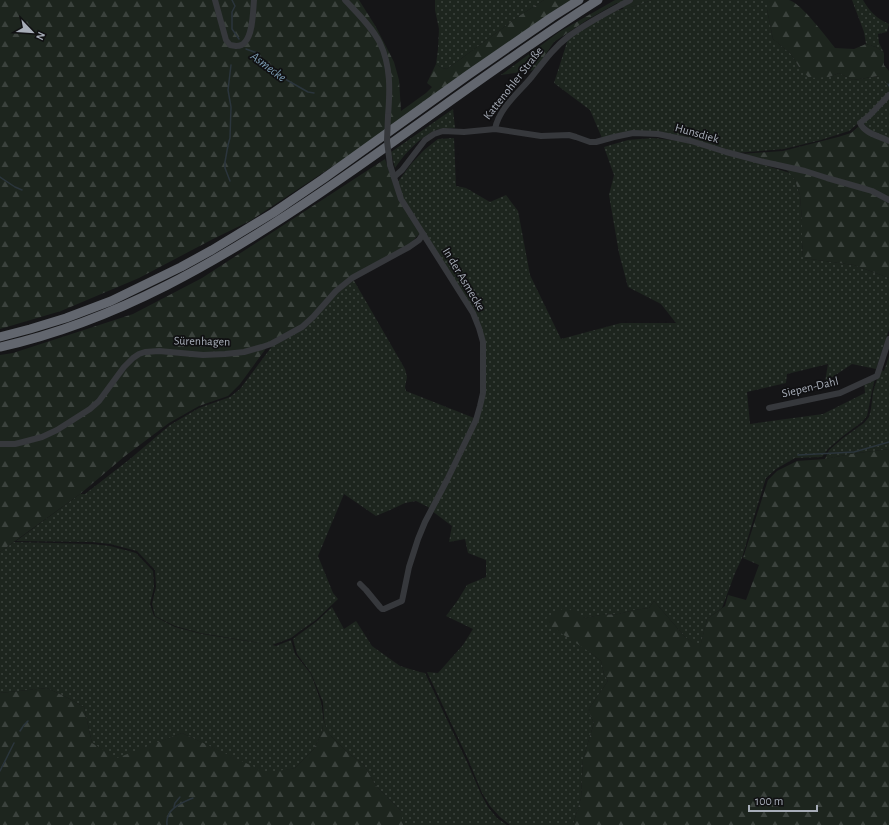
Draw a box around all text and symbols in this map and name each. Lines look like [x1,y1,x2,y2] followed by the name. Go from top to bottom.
[12,12,52,52] north arrow
[34,30,47,42] text: N
[481,44,545,122] street label: Kattenohler Straße
[247,49,288,85] water label: Asmecke
[674,121,721,145] street label: Hunsdiek
[441,246,487,312] street label: In der Asmecke
[174,335,230,347] street label: Sürenhagen
[781,375,839,399] street label: Siepen-Dahl
[749,787,817,813] scale bar
[755,795,783,807] text: 100 m

